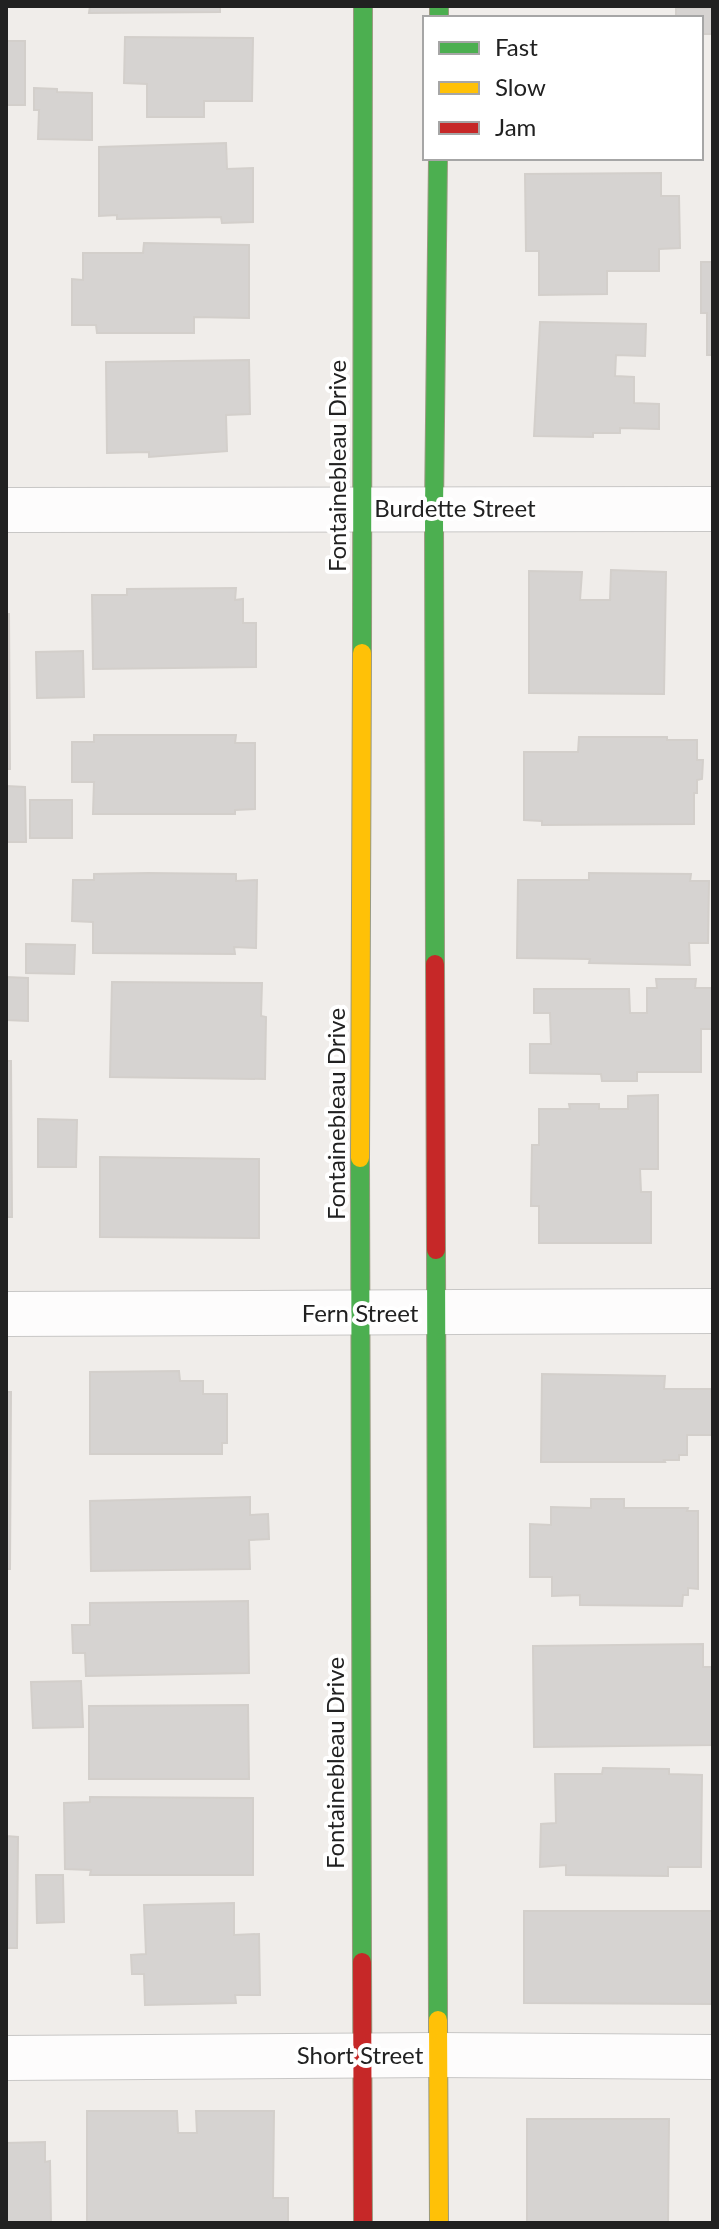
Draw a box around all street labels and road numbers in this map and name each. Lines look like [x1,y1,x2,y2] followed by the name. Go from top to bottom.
[322,360,351,572] street label: Fontainebleau Drive
[374,493,536,522] street label: Burdette Street
[321,1008,350,1220] street label: Fontainebleau Drive
[302,1298,419,1327] street label: Fern Street
[320,1657,349,1869] street label: Fontainebleau Drive
[297,2040,424,2069] street label: Short Street

